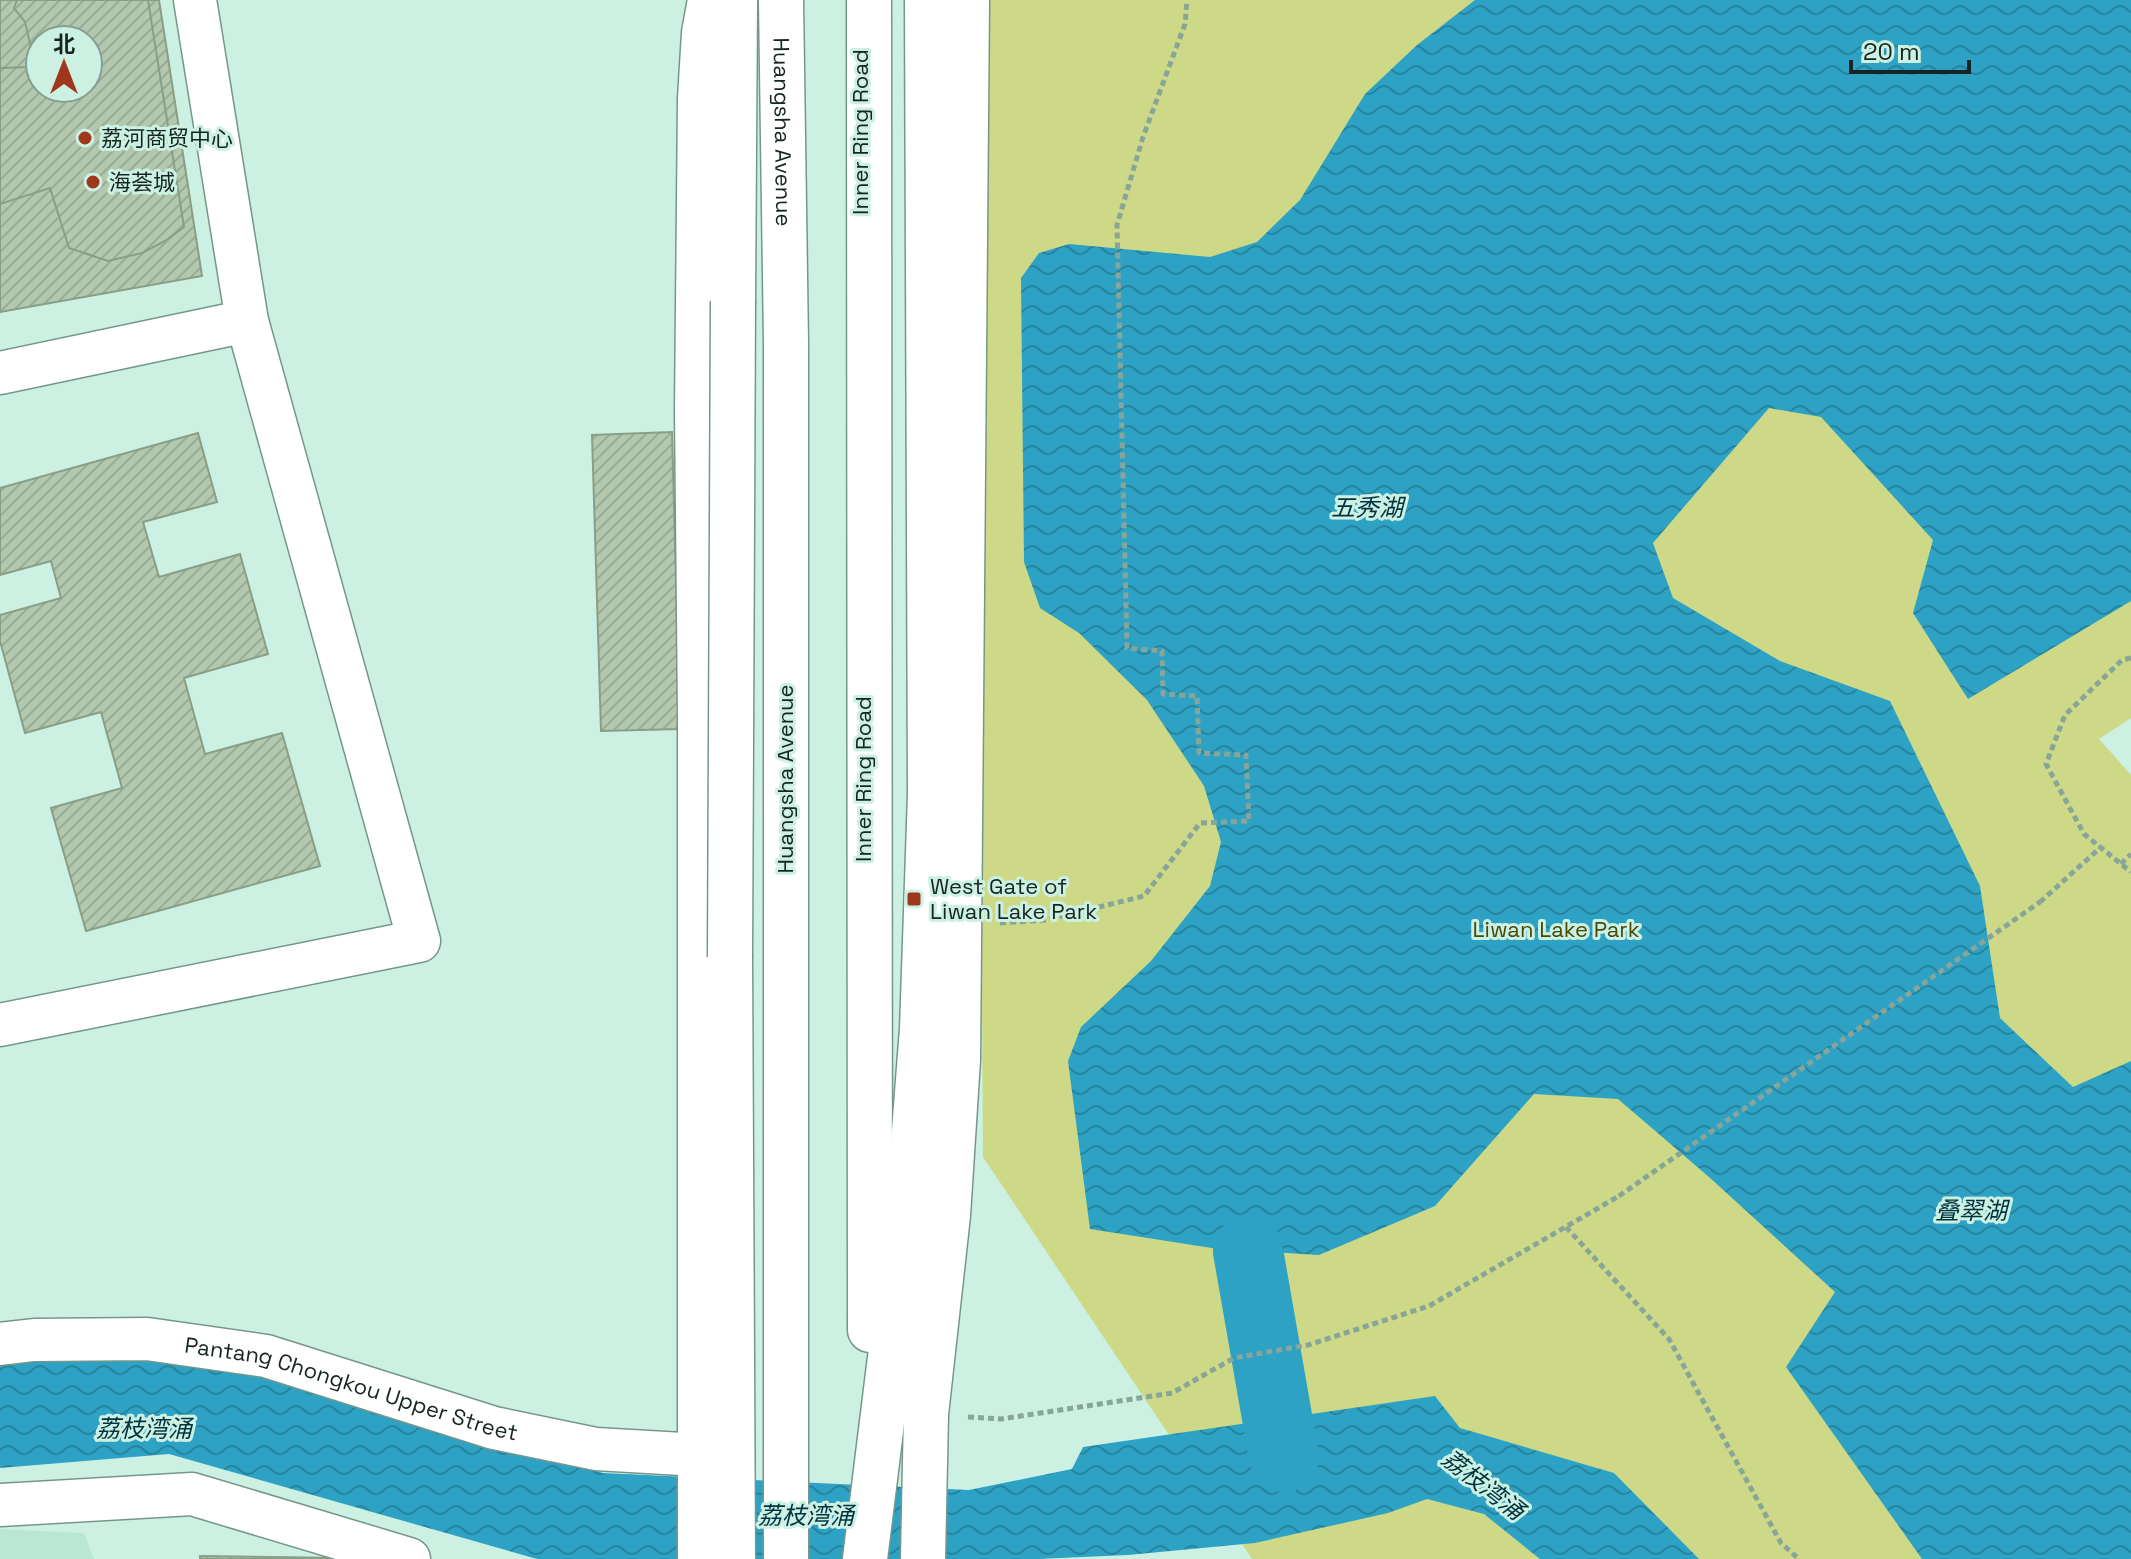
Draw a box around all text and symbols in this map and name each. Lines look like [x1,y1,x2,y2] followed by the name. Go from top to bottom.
[24,24,104,104] north arrow
[1851,24,1969,74] scale bar
[53,30,75,58] text: 北
[1863,36,1920,67] text: 20 m
[768,37,798,227] street label: Huangsha Avenue
[846,49,874,215] street label: Inner Ring Road
[101,124,233,152] place label: 荔河商贸中心
[76,129,94,147] marker: 荔河商贸中心
[109,168,175,196] place label: 海荟城
[84,173,102,191] marker: 海荟城
[1331,492,1407,523] water label: 五秀湖
[771,685,799,873] street label: Huangsha Avenue
[849,696,877,862] street label: Inner Ring Road
[930,872,1097,925] place label: West Gate of Liwan Lake Park
[905,890,923,908] marker: West Gate of Liwan Lake Park
[1473,915,1640,943] park label: Liwan Lake Park
[1935,1195,2011,1226] water label: 叠翠湖
[183,1331,520,1447] street label: Pantang Chongkou Upper Street
[96,1413,195,1444] water label: 荔枝湾涌
[1436,1443,1533,1528] water label: 荔枝湾涌
[758,1500,857,1531] water label: 荔枝湾涌

